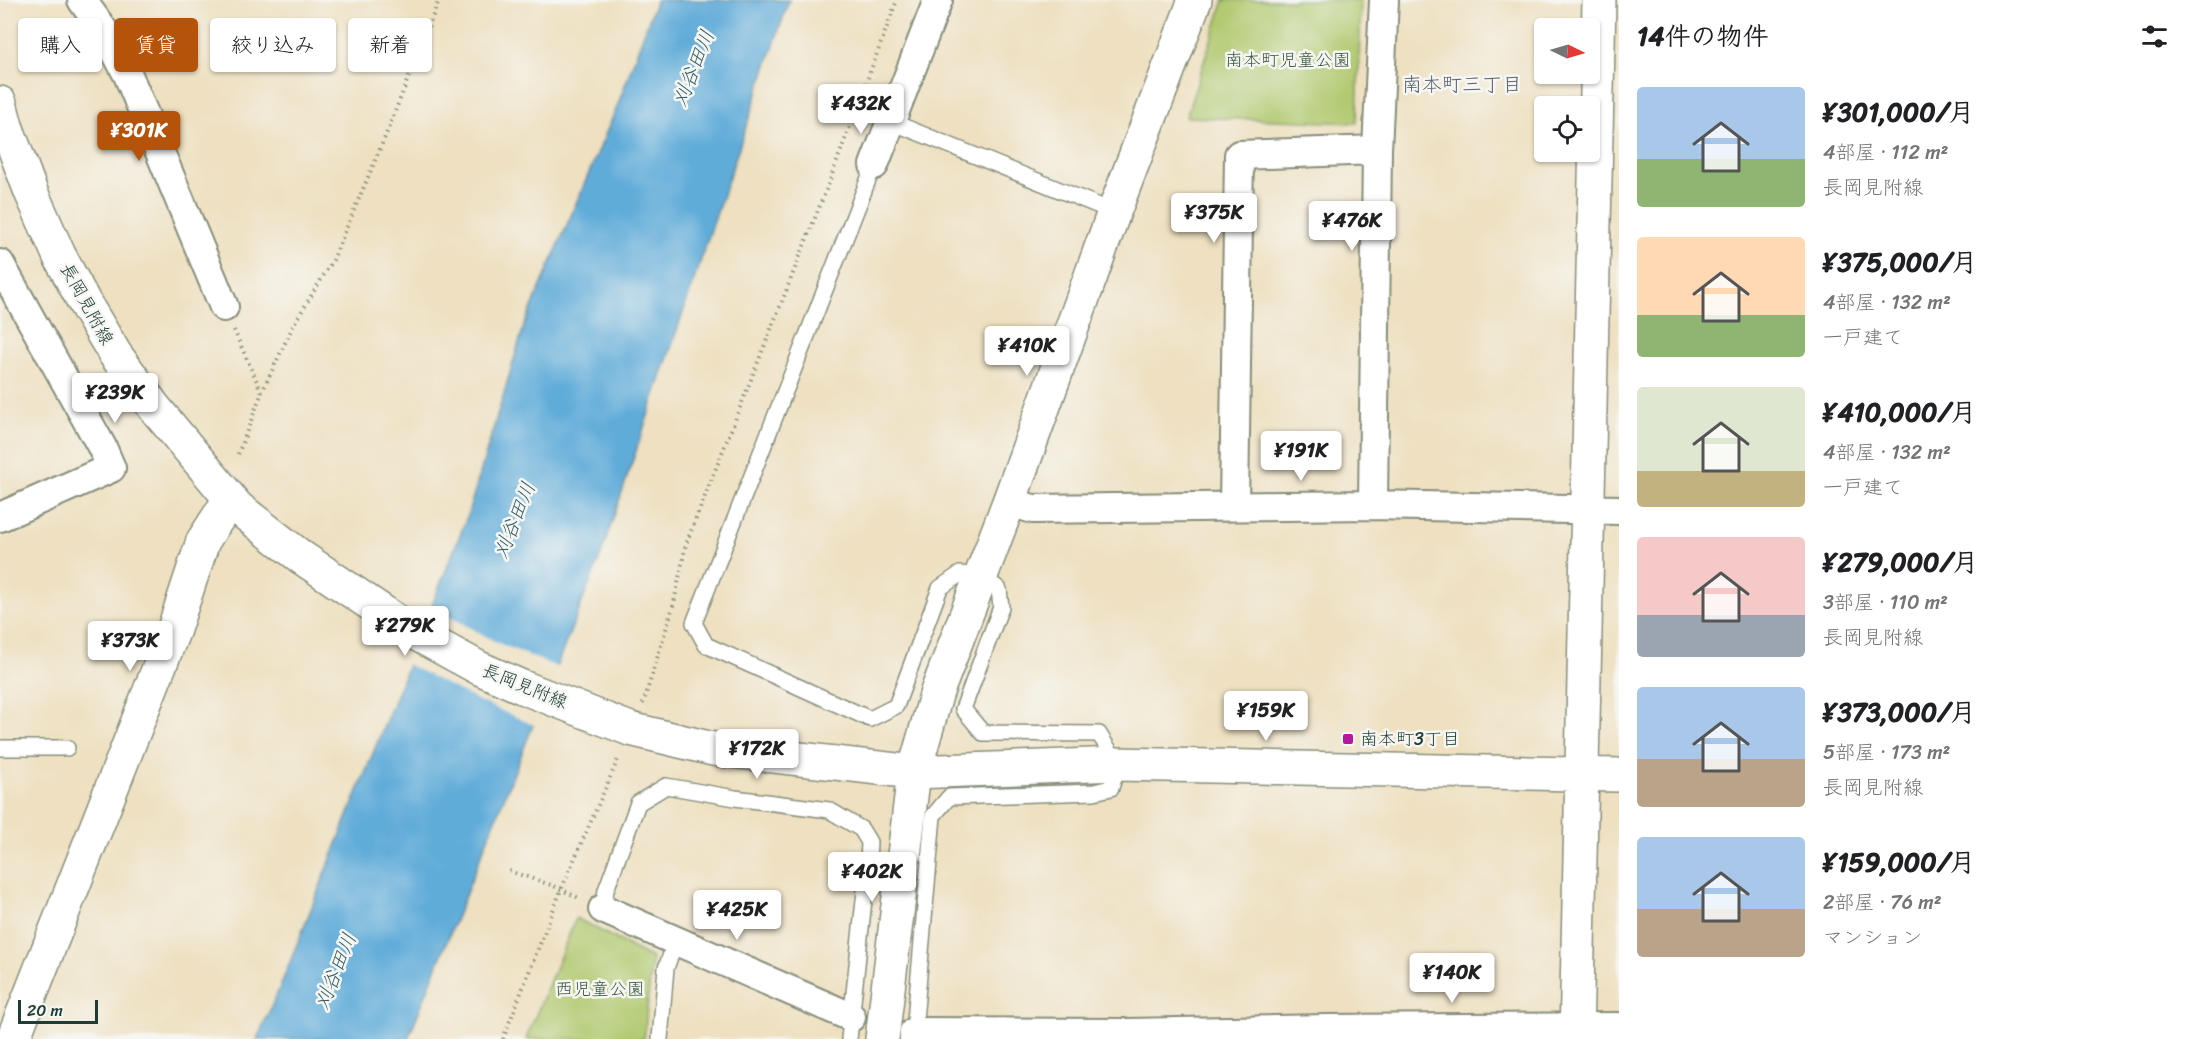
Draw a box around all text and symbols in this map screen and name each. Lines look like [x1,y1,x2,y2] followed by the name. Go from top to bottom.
[1637,13,1768,59] text: 14件の物件
[18,18,102,72] chip: 購入
[114,18,198,72] chip: 賃貸
[210,18,336,72] chip: 絞り込み
[348,18,432,72] chip: 新着
[1534,18,1600,84] north arrow
[1534,18,1600,162] map controls
[2138,20,2171,53] icon: filters
[662,25,725,112] water label: 刈谷田川
[1225,44,1351,76] park label: 南本町児童公園
[1402,67,1522,102] district label: 南本町三丁目
[819,84,903,135] pin: ¥432K
[832,86,890,121] text: ¥432K
[1823,89,1974,135] text: ¥301,000/月
[1534,96,1600,162] button: locate
[97,111,181,162] pin: ¥301K
[1685,111,1757,183] icon: home
[111,113,167,148] text: ¥301K
[1823,135,1948,170] text: 4部屋 · 112 m²
[1823,170,1923,205] text: 長岡見附線
[1172,193,1256,244] pin: ¥375K
[1185,195,1243,230] text: ¥375K
[1310,201,1394,252] pin: ¥476K
[1323,203,1381,238] text: ¥476K
[1823,239,1978,285] text: ¥375,000/月
[51,257,123,351] street label: 長岡見附線
[1685,261,1757,333] icon: home
[1823,285,1951,320] text: 4部屋 · 132 m²
[1823,320,1903,355] text: 一戸建て
[985,326,1069,377] pin: ¥410K
[999,328,1055,363] text: ¥410K
[73,373,157,424] pin: ¥239K
[86,375,144,410] text: ¥239K
[1823,389,1976,435] text: ¥410,000/月
[1685,411,1757,483] icon: home
[1259,431,1343,482] pin: ¥191K
[1275,433,1327,468] text: ¥191K
[1823,435,1951,470] text: 4部屋 · 132 m²
[1823,470,1903,505] text: 一戸建て
[483,477,546,564] water label: 刈谷田川
[1823,539,1978,585] text: ¥279,000/月
[1685,561,1757,633] icon: home
[1823,585,1948,620] text: 3部屋 · 110 m²
[363,606,447,657] pin: ¥279K
[376,608,434,643] text: ¥279K
[1823,620,1923,655] text: 長岡見附線
[88,621,172,672] pin: ¥373K
[102,623,158,658] text: ¥373K
[477,654,573,718] street label: 長岡見附線
[1823,689,1976,735] text: ¥373,000/月
[1224,691,1308,742] pin: ¥159K
[1238,693,1294,728] text: ¥159K
[1685,711,1757,783] icon: home
[1360,723,1460,755] place label: 南本町3丁目
[715,729,799,780] pin: ¥172K
[730,731,784,766] text: ¥172K
[1341,732,1355,746] marker: 南本町3丁目
[1823,735,1950,770] text: 5部屋 · 173 m²
[1823,770,1923,805] text: 長岡見附線
[1823,839,1976,885] text: ¥159,000/月
[830,852,914,903] pin: ¥402K
[842,854,902,889] text: ¥402K
[1685,861,1757,933] icon: home
[1823,885,1942,920] text: 2部屋 · 76 m²
[695,890,779,941] pin: ¥425K
[707,892,767,927] text: ¥425K
[1823,920,1922,955] text: マンション
[304,928,367,1015] water label: 刈谷田川
[1410,953,1494,1004] pin: ¥140K
[1424,955,1480,990] text: ¥140K
[555,973,645,1005] park label: 西児童公園
[27,996,63,1025] text: 20 m
[18,997,98,1024] scale bar

